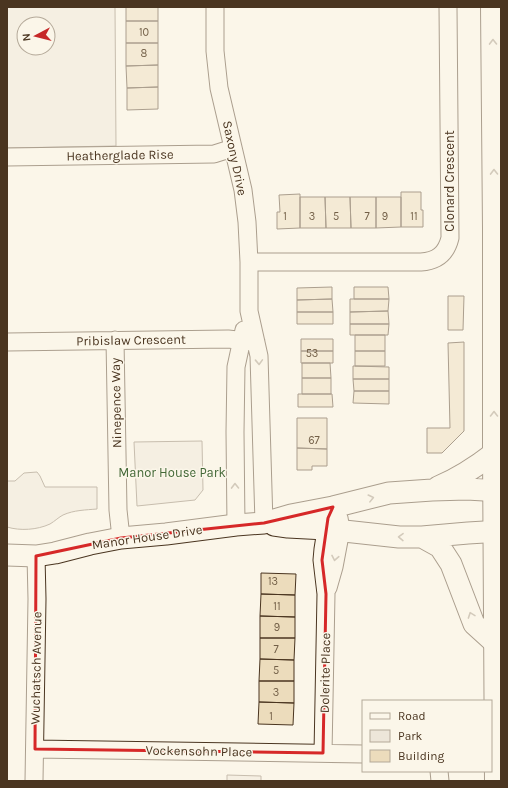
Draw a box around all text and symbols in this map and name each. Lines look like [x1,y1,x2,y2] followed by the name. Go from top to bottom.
[16,16,56,56] north arrow
[139,26,149,39] house number: 10
[20,32,34,42] text: N
[489,39,497,45] one-way arrow
[141,47,148,60] house number: 8
[220,119,250,197] street label: Saxony Drive
[442,130,457,232] street label: Clonard Crescent
[66,147,174,163] street label: Heatherglade Rise
[490,169,498,175] one-way arrow
[283,210,287,223] house number: 1
[309,210,315,223] house number: 3
[333,210,339,223] house number: 5
[364,210,370,223] house number: 7
[382,210,388,223] house number: 9
[410,210,418,223] house number: 11
[76,332,186,348] street label: Pribislaw Crescent
[306,347,318,360] house number: 53
[108,358,124,448] street label: Ninepence Way
[255,359,263,365] one-way arrow
[490,411,498,417] one-way arrow
[308,434,320,447] house number: 67
[118,465,226,480] park label: Manor House Park
[231,483,239,489] one-way arrow
[367,494,374,503] one-way arrow
[91,522,204,552] street label: Manor House Drive
[398,533,404,541] one-way arrow
[332,555,340,561] one-way arrow
[268,575,278,588] house number: 13
[273,600,281,613] house number: 11
[28,611,44,725] street label: Wuchatsch Avenue
[467,611,476,618] one-way arrow
[274,621,280,634] house number: 9
[317,632,333,713] street label: Dolerite Place
[273,643,279,656] house number: 7
[273,664,279,677] house number: 5
[273,686,279,699] house number: 3
[362,700,492,772] legend
[398,709,426,723] text: Road
[269,710,273,723] house number: 1
[398,729,423,743] text: Park
[146,743,253,759] street label: Vockensohn Place
[398,749,445,763] text: Building

